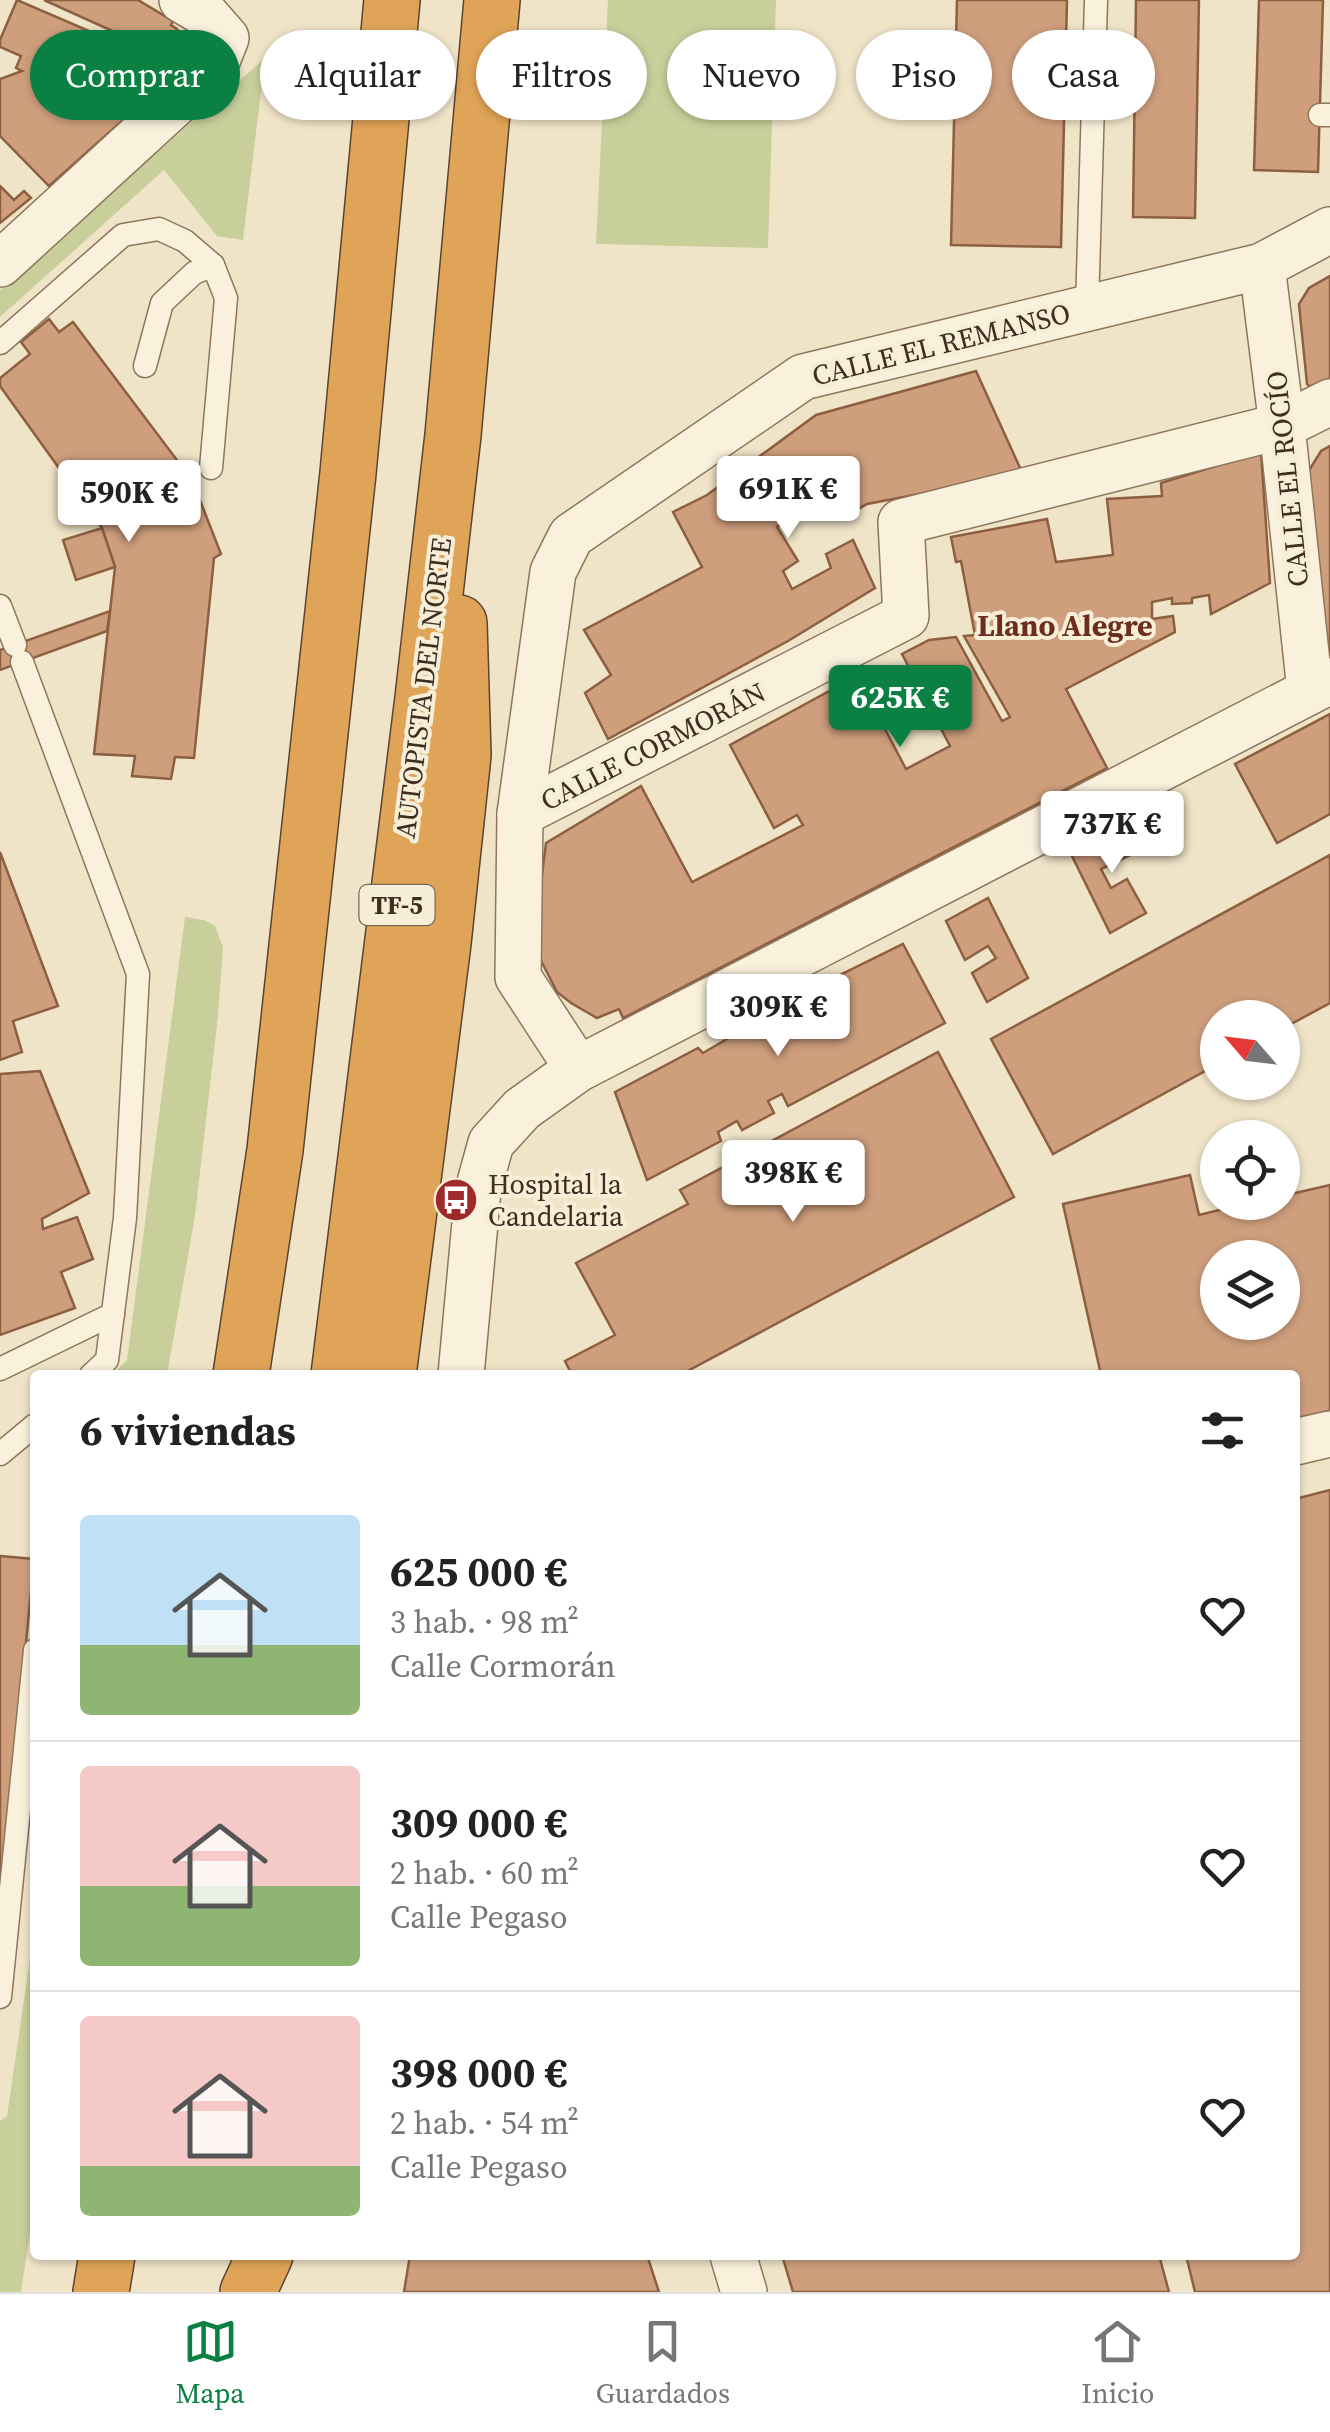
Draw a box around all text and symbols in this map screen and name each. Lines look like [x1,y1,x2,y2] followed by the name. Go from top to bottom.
[30,30,240,120] chip: Comprar
[260,30,456,120] chip: Alquilar
[476,30,647,120] chip: Filtros
[667,30,836,120] chip: Nuevo
[856,30,992,120] chip: Piso
[1012,30,1155,120] chip: Casa
[808,294,1074,394] street label: CALLE EL REMANSO
[1257,369,1317,589] street label: CALLE EL ROCÍO
[707,456,869,541] pin: 691K €
[48,460,210,545] pin: 590K €
[739,466,837,510] text: 691K €
[80,470,178,514] text: 590K €
[386,535,460,841] street label: AUTOPISTA DEL NORTE
[977,605,1153,646] district label: Llano Alegre
[819,665,981,750] pin: 625K €
[534,673,772,819] street label: CALLE CORMORÁN
[851,675,949,719] text: 625K €
[1031,791,1193,876] pin: 737K €
[1063,801,1161,845] text: 737K €
[360,885,434,925] road number: TF-5
[697,974,859,1059] pin: 309K €
[729,984,827,1028] text: 309K €
[1200,1000,1300,1100] north arrow
[1200,1000,1300,1340] map controls
[1200,1120,1300,1220] button: locate
[712,1140,874,1225] pin: 398K €
[744,1150,842,1194] text: 398K €
[488,1165,624,1235] place label: Hospital la Candelaria
[433,1177,479,1223] bus stop icon: Hospital la Candelaria
[1200,1240,1300,1340] button: layers
[80,1401,296,1459] text: 6 viviendas
[1195,1403,1250,1458] icon: filters
[390,1542,567,1600] text: 625 000 €
[160,1555,280,1675] icon: home
[1195,1588,1250,1643] icon: heart
[390,1600,579,1644] text: 3 hab. · 98 m²
[390,1644,616,1688] text: Calle Cormorán
[390,1793,567,1851] text: 309 000 €
[160,1806,280,1926] icon: home
[1195,1839,1250,1894] icon: heart
[390,1851,579,1895] text: 2 hab. · 60 m²
[390,1895,568,1939] text: Calle Pegaso
[390,2043,567,2101] text: 398 000 €
[160,2056,280,2176] icon: home
[1195,2089,1250,2144] icon: heart
[390,2101,579,2145] text: 2 hab. · 54 m²
[390,2145,568,2189] text: Calle Pegaso
[176,2314,245,2412] tab: Mapa
[596,2314,730,2412] tab: Guardados
[1081,2314,1154,2412] tab: Inicio

